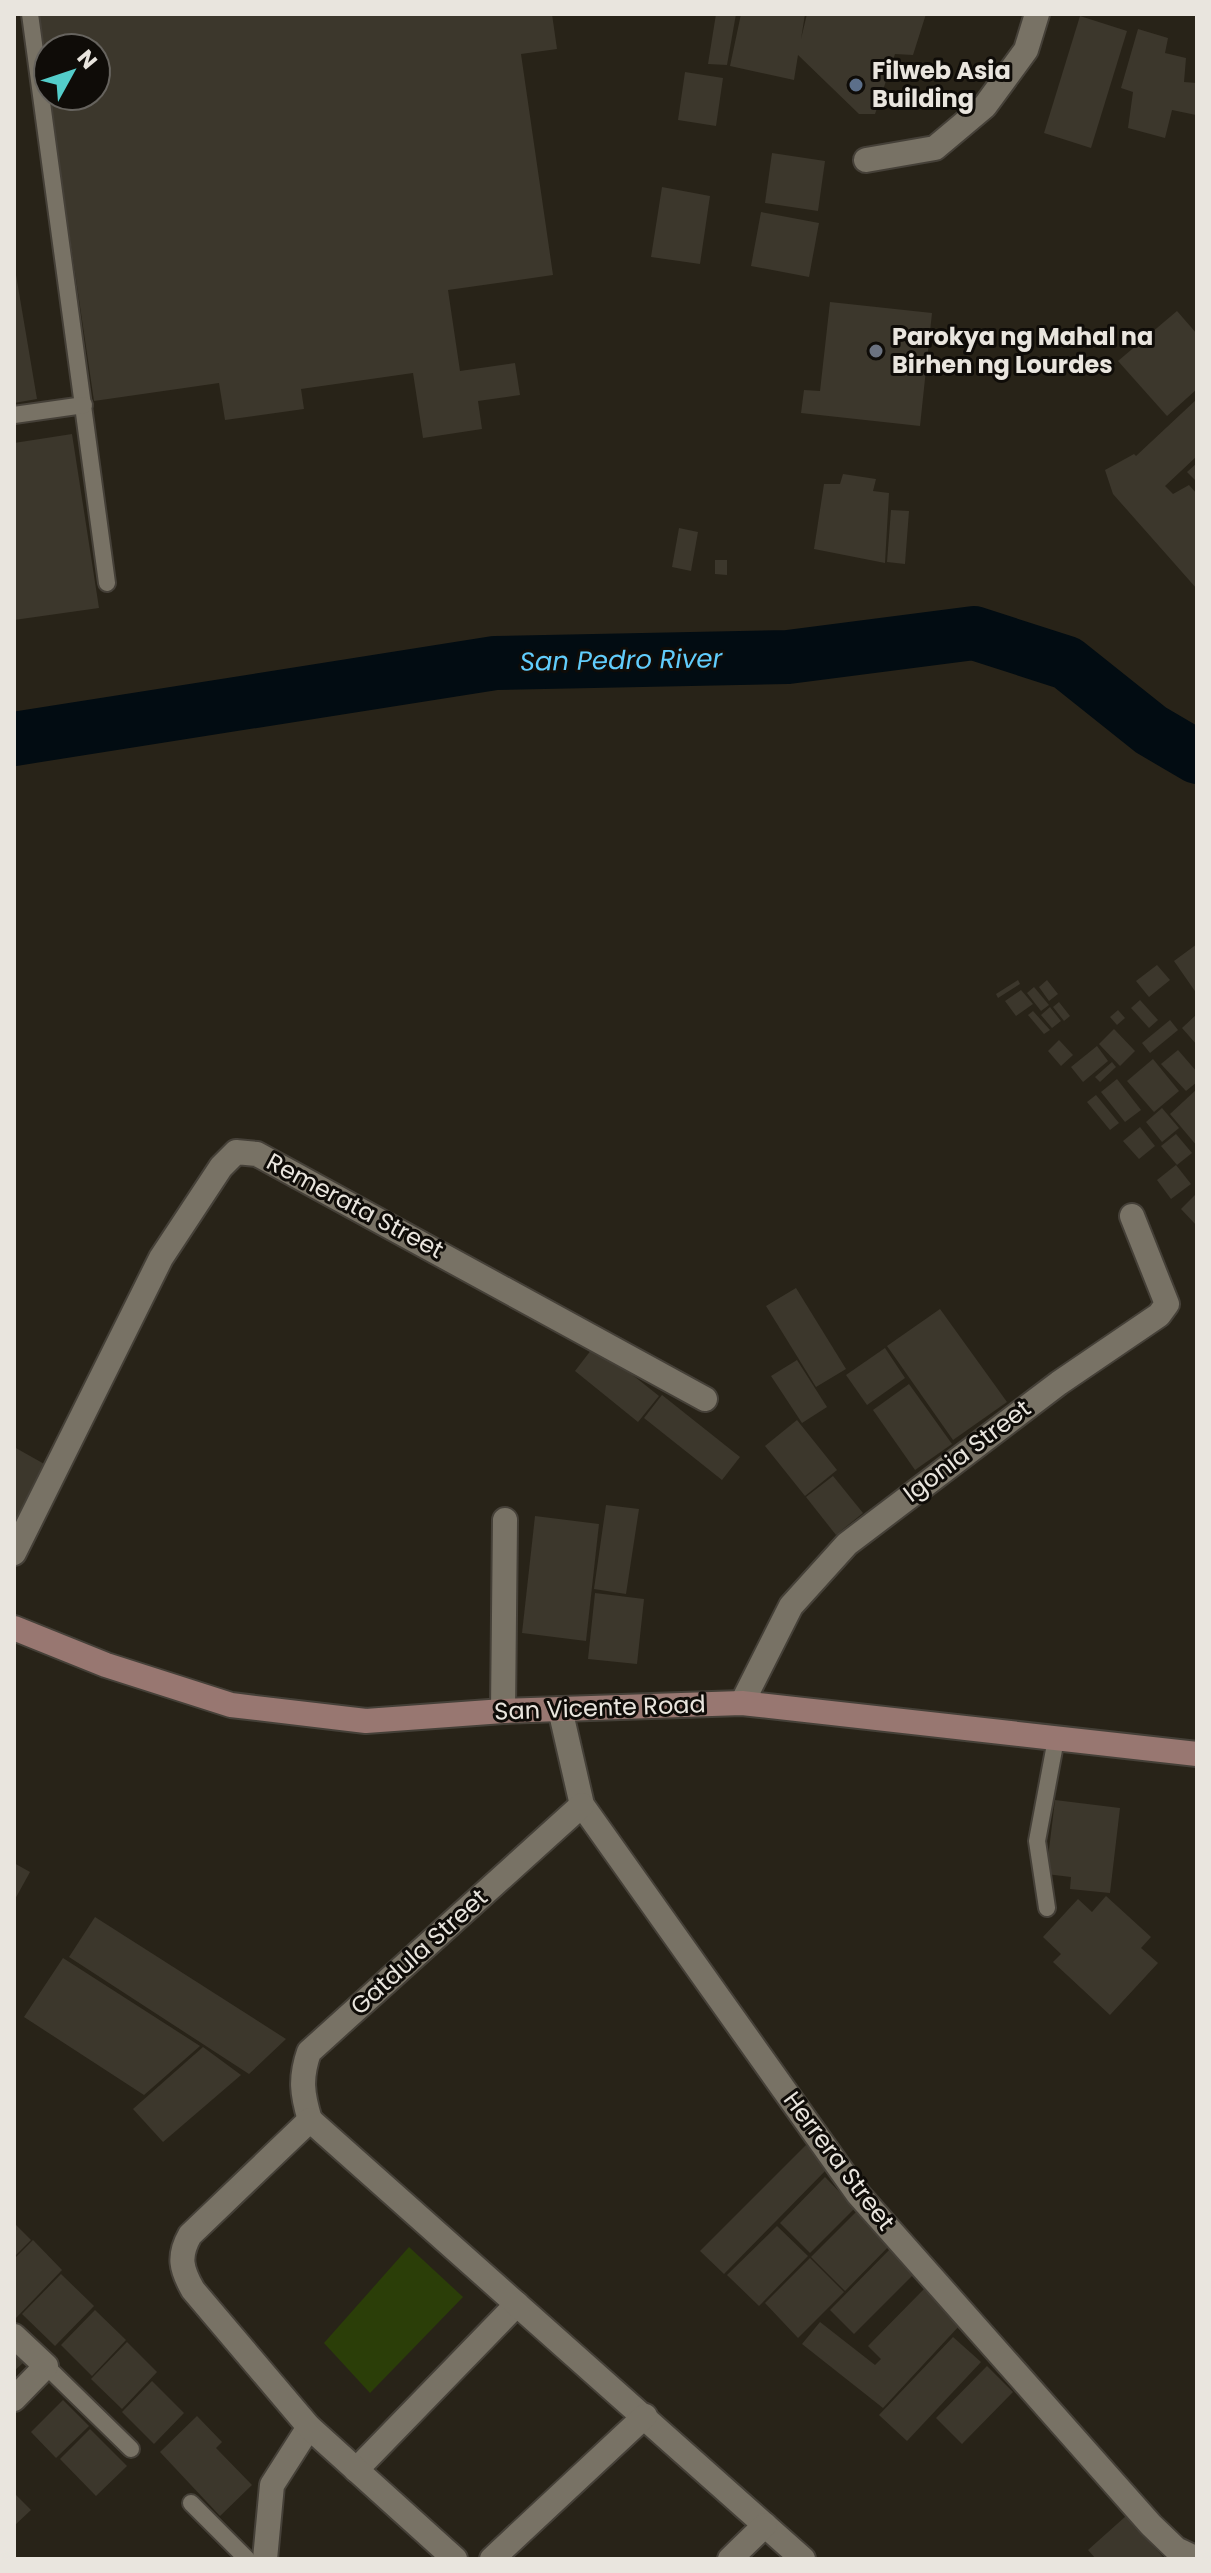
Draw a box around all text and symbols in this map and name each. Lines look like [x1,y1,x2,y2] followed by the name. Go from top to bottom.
[32,32,112,112] north arrow
[70,43,104,76] text: N
[872,54,1011,115] place label: Filweb Asia Building
[847,76,865,94] marker: Filweb Asia Building
[892,320,1153,381] place label: Parokya ng Mahal na Birhen ng Lourdes
[867,342,885,360] marker: Parokya ng Mahal na Birhen ng Lourdes
[519,640,724,680] water label: San Pedro River
[261,1145,449,1266] street label: Remerata Street
[896,1392,1037,1509] street label: Igonia Street
[494,1687,706,1728] street label: San Vicente Road
[343,1881,494,2022] street label: Gatdula Street
[776,2084,903,2237] street label: Herrera Street

